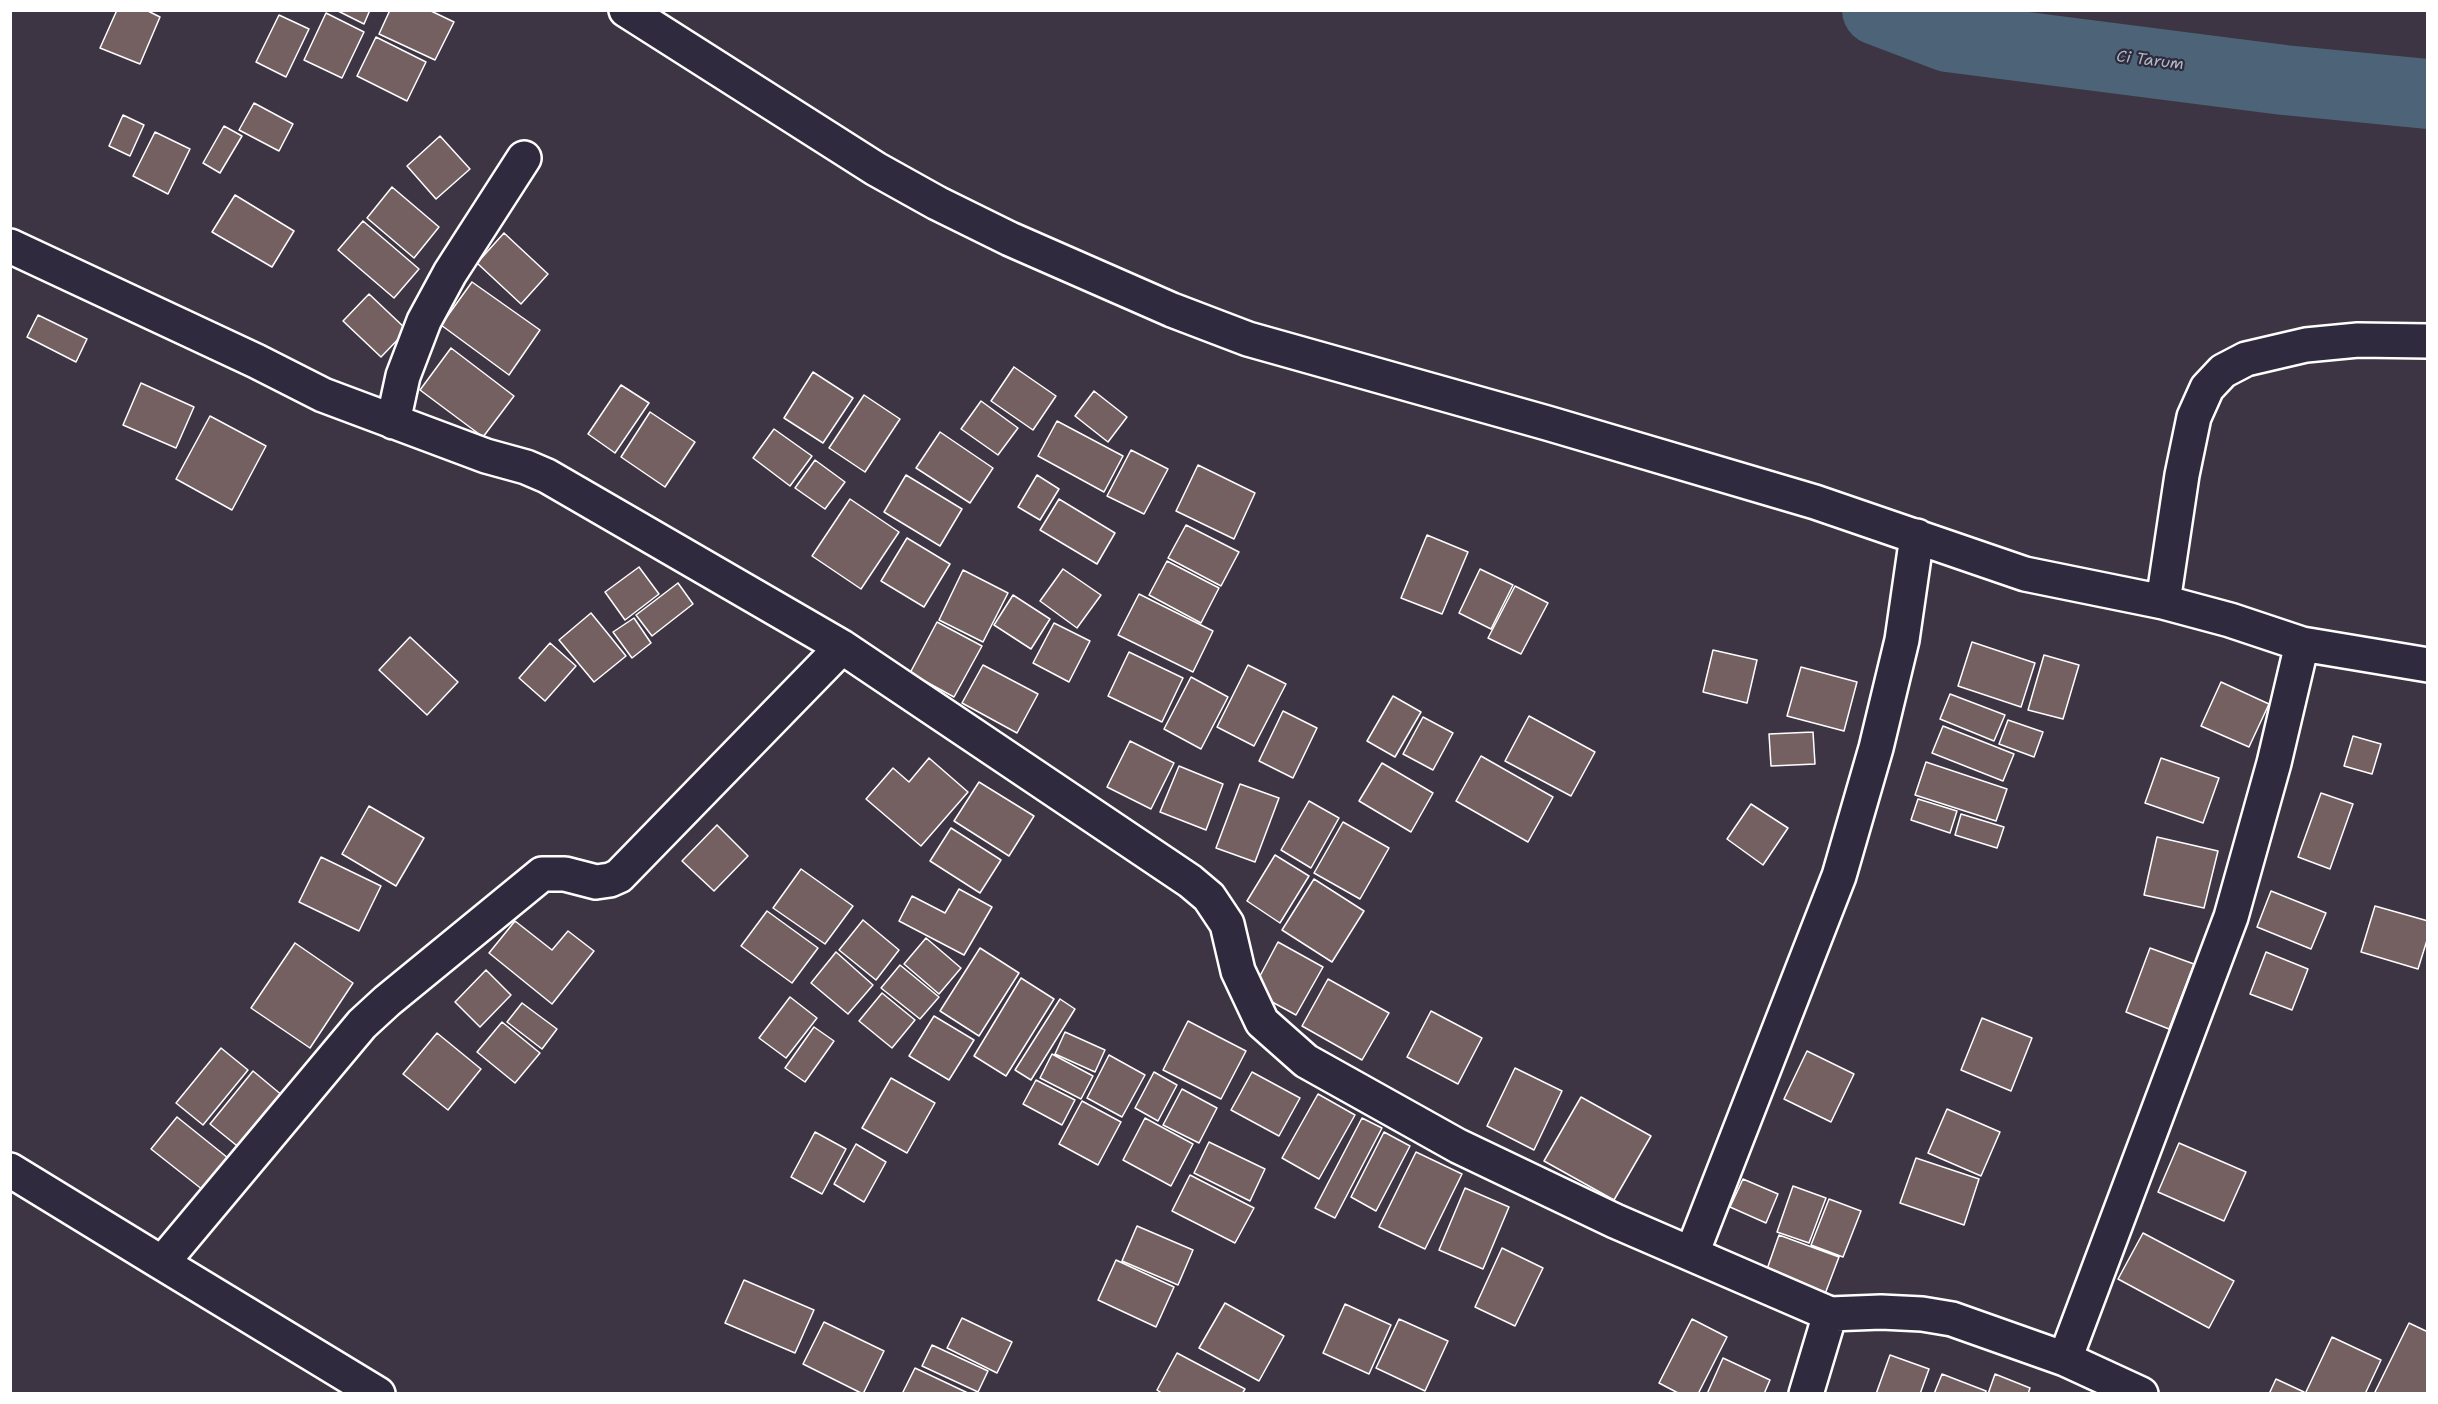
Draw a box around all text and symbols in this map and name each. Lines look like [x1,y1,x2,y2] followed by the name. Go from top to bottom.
[2115,47,2185,75] water label: Ci Tarum

